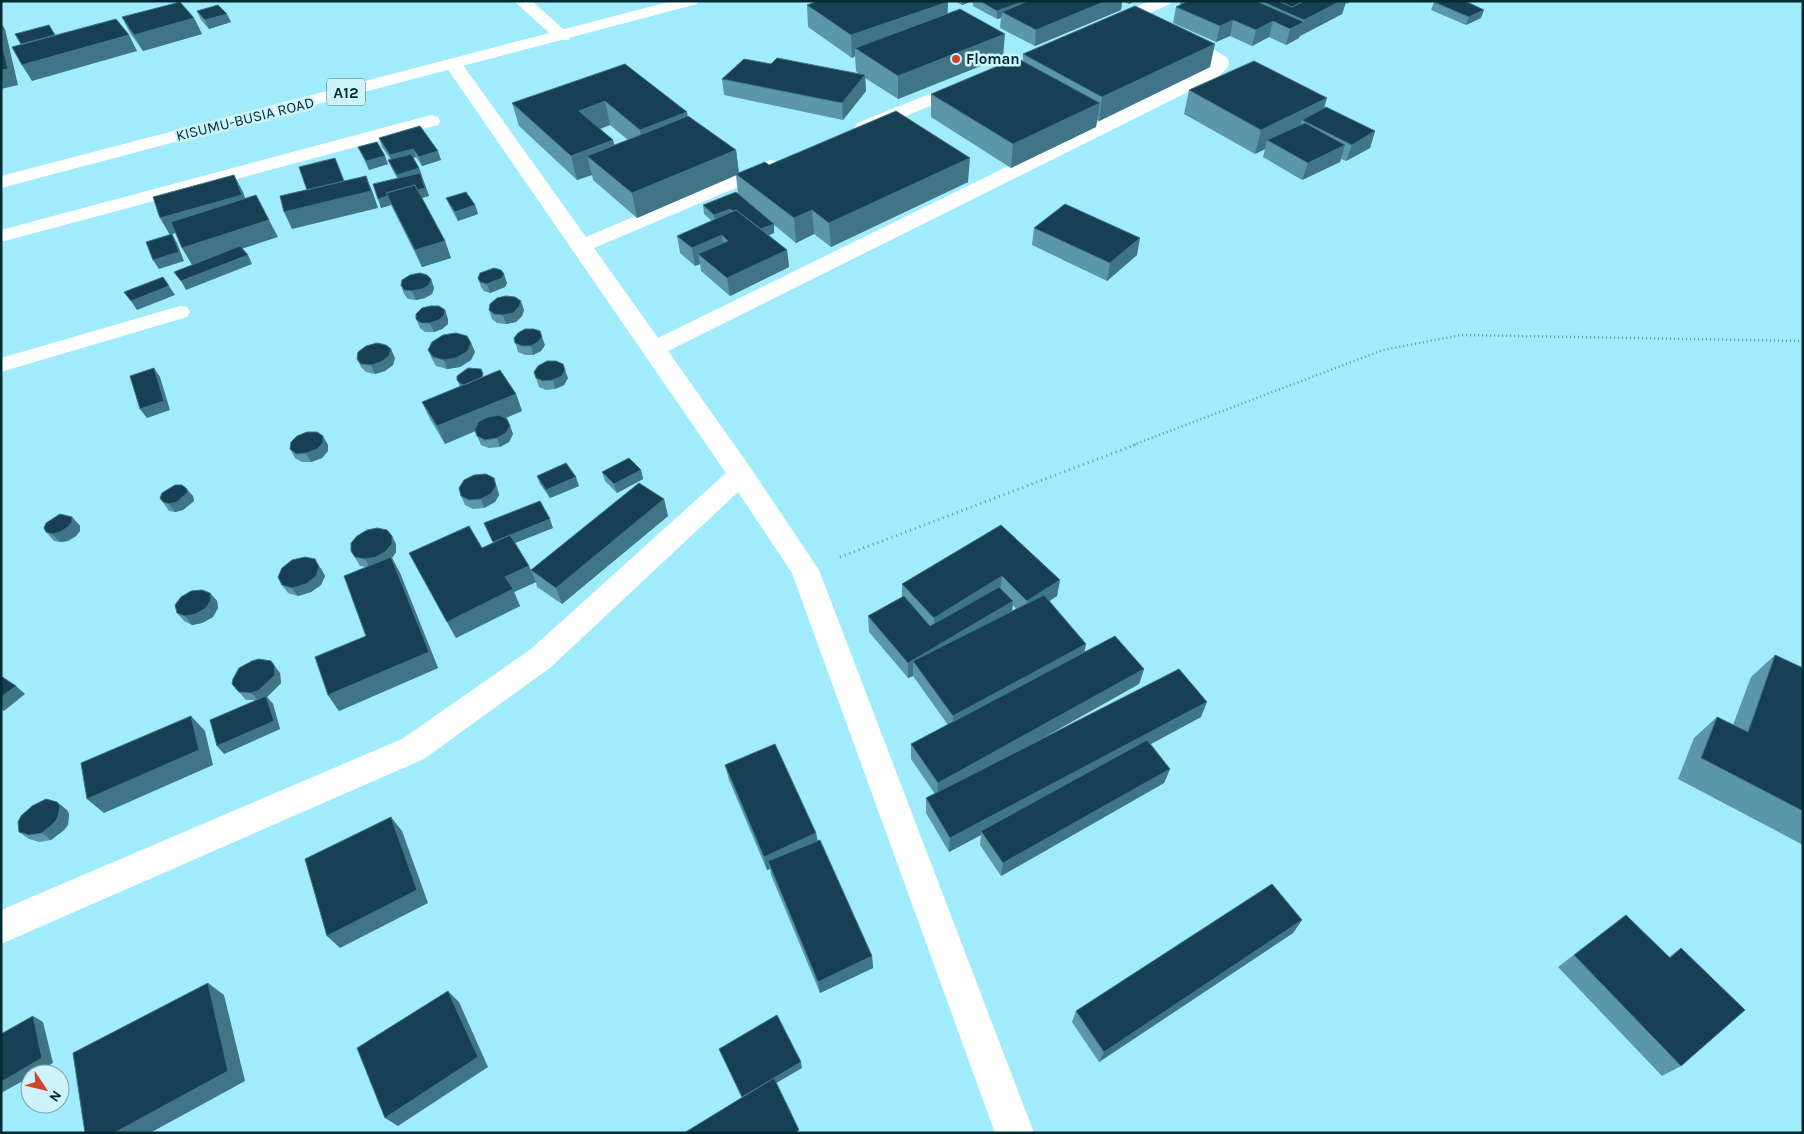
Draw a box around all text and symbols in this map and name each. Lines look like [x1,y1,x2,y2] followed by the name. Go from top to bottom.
[966,50,1020,68] place label: Floman
[950,53,962,65] marker: Floman
[327,78,365,105] road number: A12
[174,93,316,145] street label: KISUMU-BUSIA ROAD
[20,1064,70,1114] north arrow
[45,1087,65,1105] text: N

